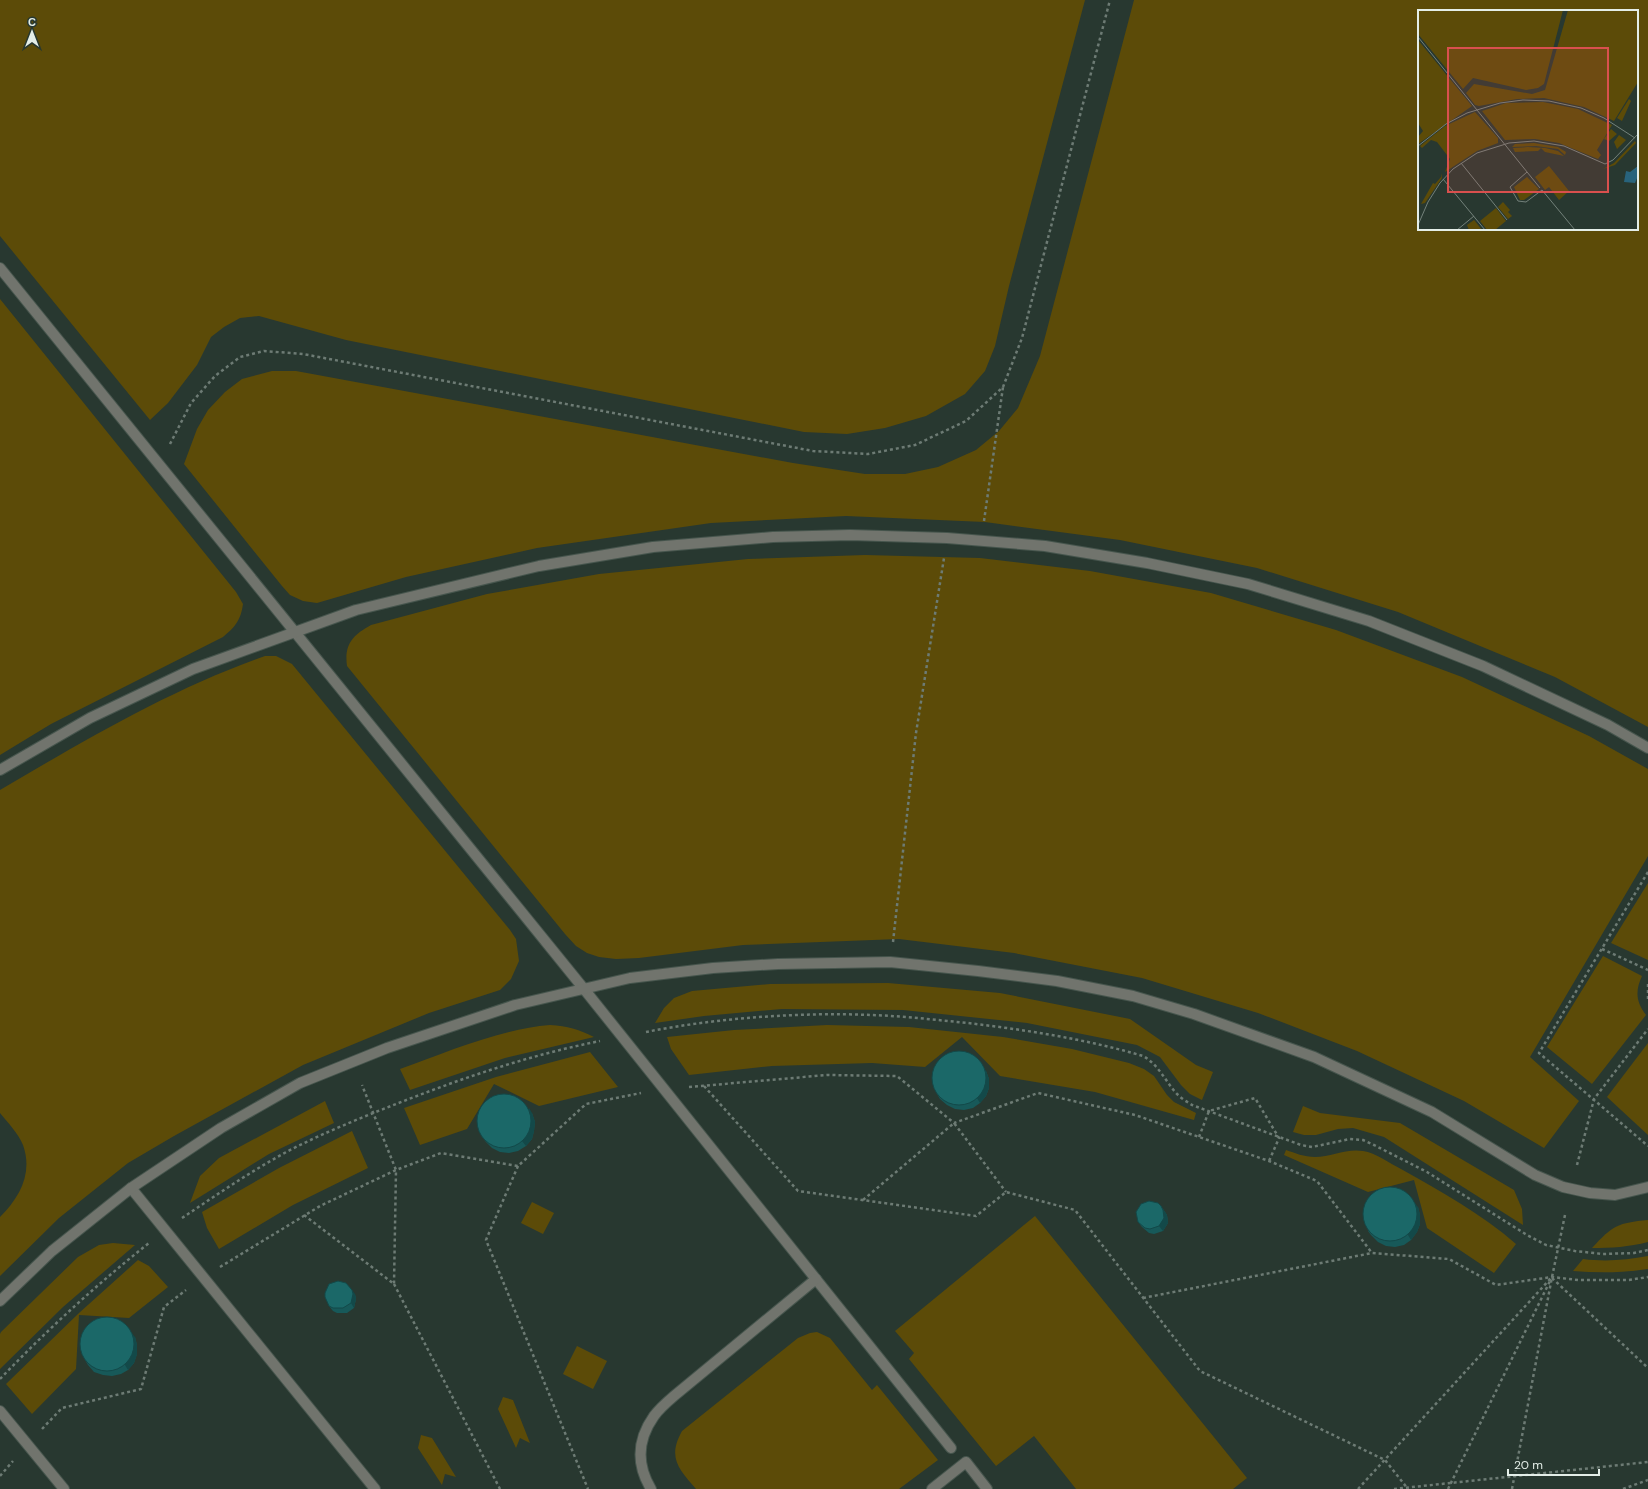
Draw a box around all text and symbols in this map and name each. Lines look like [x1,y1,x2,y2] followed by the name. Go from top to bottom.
[1418,10,1638,230] inset map
[12,12,52,52] north arrow
[28,15,36,29] text: С
[1508,1451,1599,1477] scale bar
[1514,1457,1543,1473] text: 20 m

